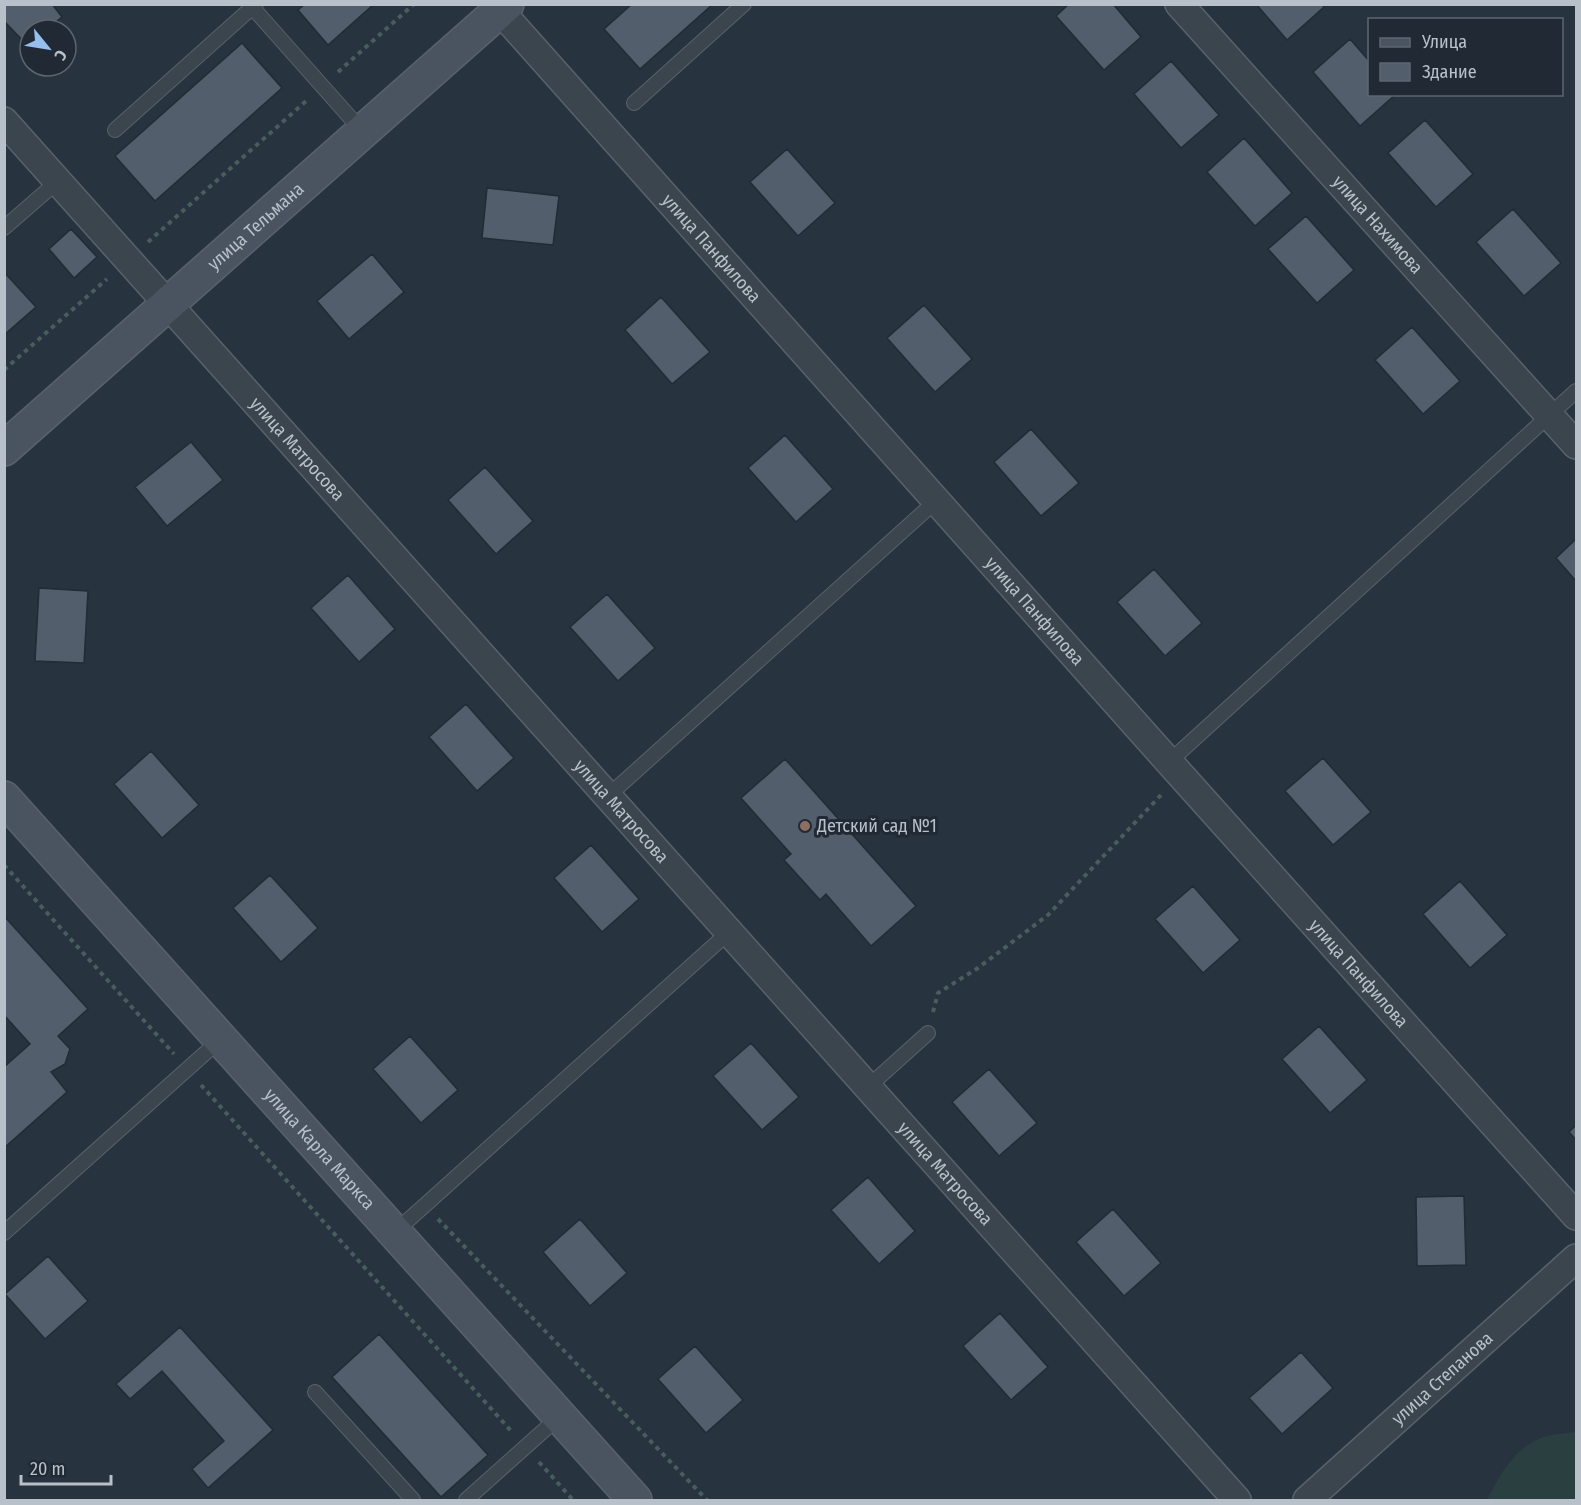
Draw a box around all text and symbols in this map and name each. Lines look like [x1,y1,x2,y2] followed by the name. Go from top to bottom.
[18,18,78,78] north arrow
[1368,18,1563,96] legend
[1421,31,1467,53] text: Улица
[50,47,71,64] text: С
[1422,61,1477,83] text: Здание
[1328,171,1428,279] street label: улица Нахимова
[203,178,308,275] street label: улица Тельмана
[657,189,766,307] street label: улица Панфилова
[245,393,349,506] street label: улица Матросова
[981,552,1089,670] street label: улица Панфилова
[569,755,673,868] street label: улица Матросова
[816,815,937,837] place label: Детский сад №1
[798,819,812,833] marker: Детский сад №1
[1304,915,1413,1032] street label: улица Панфилова
[259,1084,380,1214] street label: улица Карла Маркса
[893,1117,997,1230] street label: улица Матросова
[1387,1327,1498,1429] street label: улица Степанова
[21,1448,111,1486] scale bar
[30,1458,65,1480] text: 20 m

